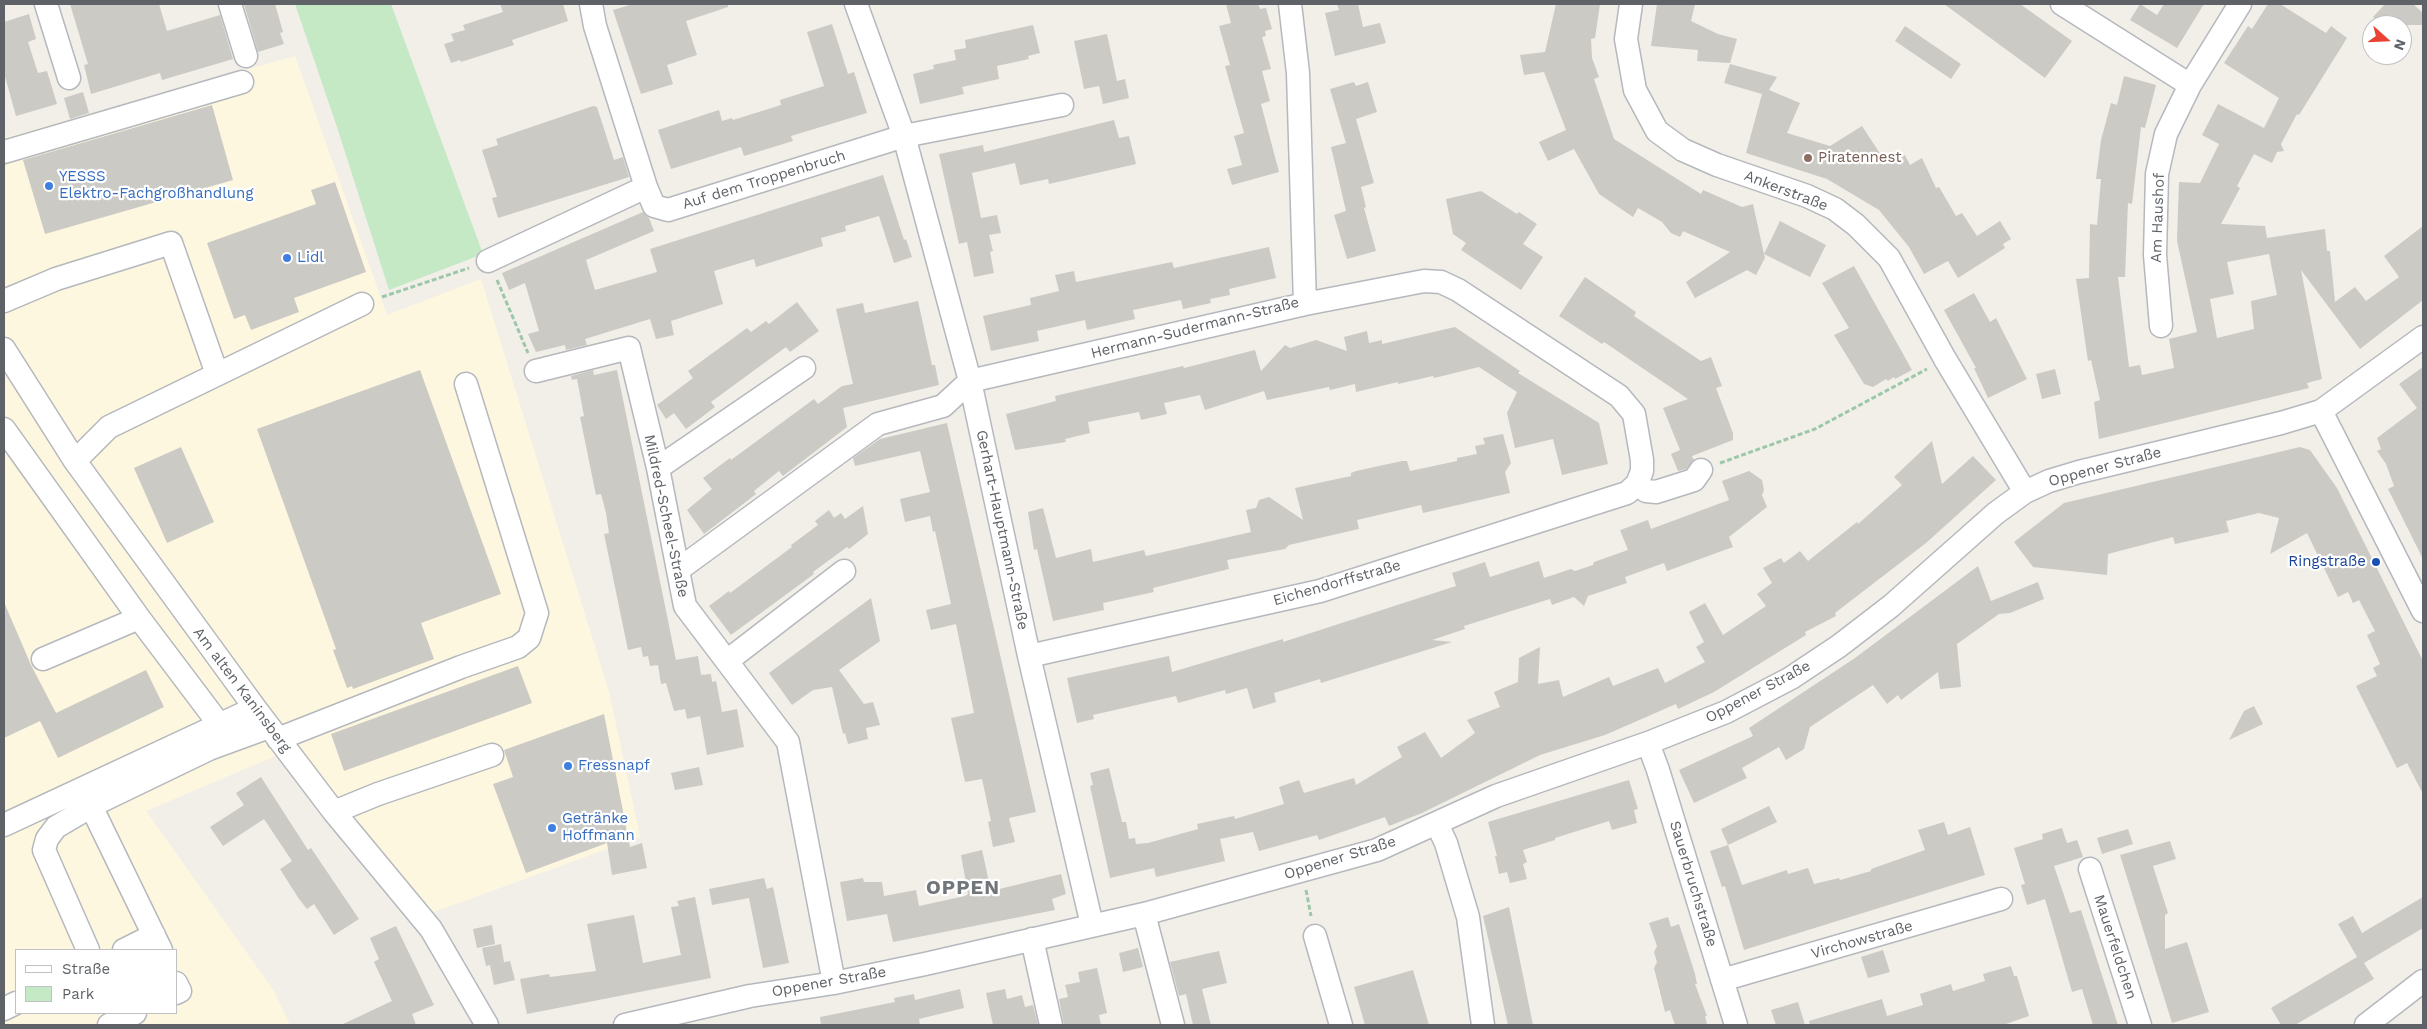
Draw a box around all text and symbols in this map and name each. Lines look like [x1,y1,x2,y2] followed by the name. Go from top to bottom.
[2362,15,2412,65] north arrow
[2391,37,2409,52] text: N
[680,147,848,213] street label: Auf dem Troppenbruch
[1818,149,1902,167] place label: Piratennest
[1802,152,1814,164] marker: Piratennest
[1742,167,1830,215] street label: Ankerstraße
[59,168,253,203] place label: YESSS Elektro-Fachgroßhandlung
[2147,173,2169,263] street label: Am Haushof
[43,180,55,192] marker: YESSS Elektro-Fachgroßhandlung
[297,249,324,267] place label: Lidl
[281,252,293,264] marker: Lidl
[1089,293,1301,363] street label: Hermann-Sudermann-Straße
[972,428,1032,632] street label: Gerhart-Hauptmann-Straße
[640,433,692,599] street label: Mildred-Scheel-Straße
[2047,443,2163,491] street label: Oppener Straße
[2288,553,2366,571] place label: Ringstraße
[1271,556,1403,610] street label: Eichendorffstraße
[2370,556,2382,568] marker: Ringstraße
[189,624,295,756] street label: Am alten Kaninsberg
[1703,657,1813,727] street label: Oppener Straße
[578,757,650,775] place label: Fressnapf
[562,760,574,772] marker: Fressnapf
[562,810,635,845] place label: Getränke Hoffmann
[1665,819,1721,949] street label: Sauerbruchstraße
[546,822,558,834] marker: Getränke Hoffmann
[1282,832,1398,884] street label: Oppener Straße
[925,876,1001,900] district label: OPPEN
[2090,892,2140,1002] street label: Mauerfeldchen
[1809,917,1915,963] street label: Virchowstraße
[15,949,178,1014] legend
[62,960,110,978] text: Straße
[770,963,888,1001] street label: Oppener Straße
[62,985,94,1003] text: Park

